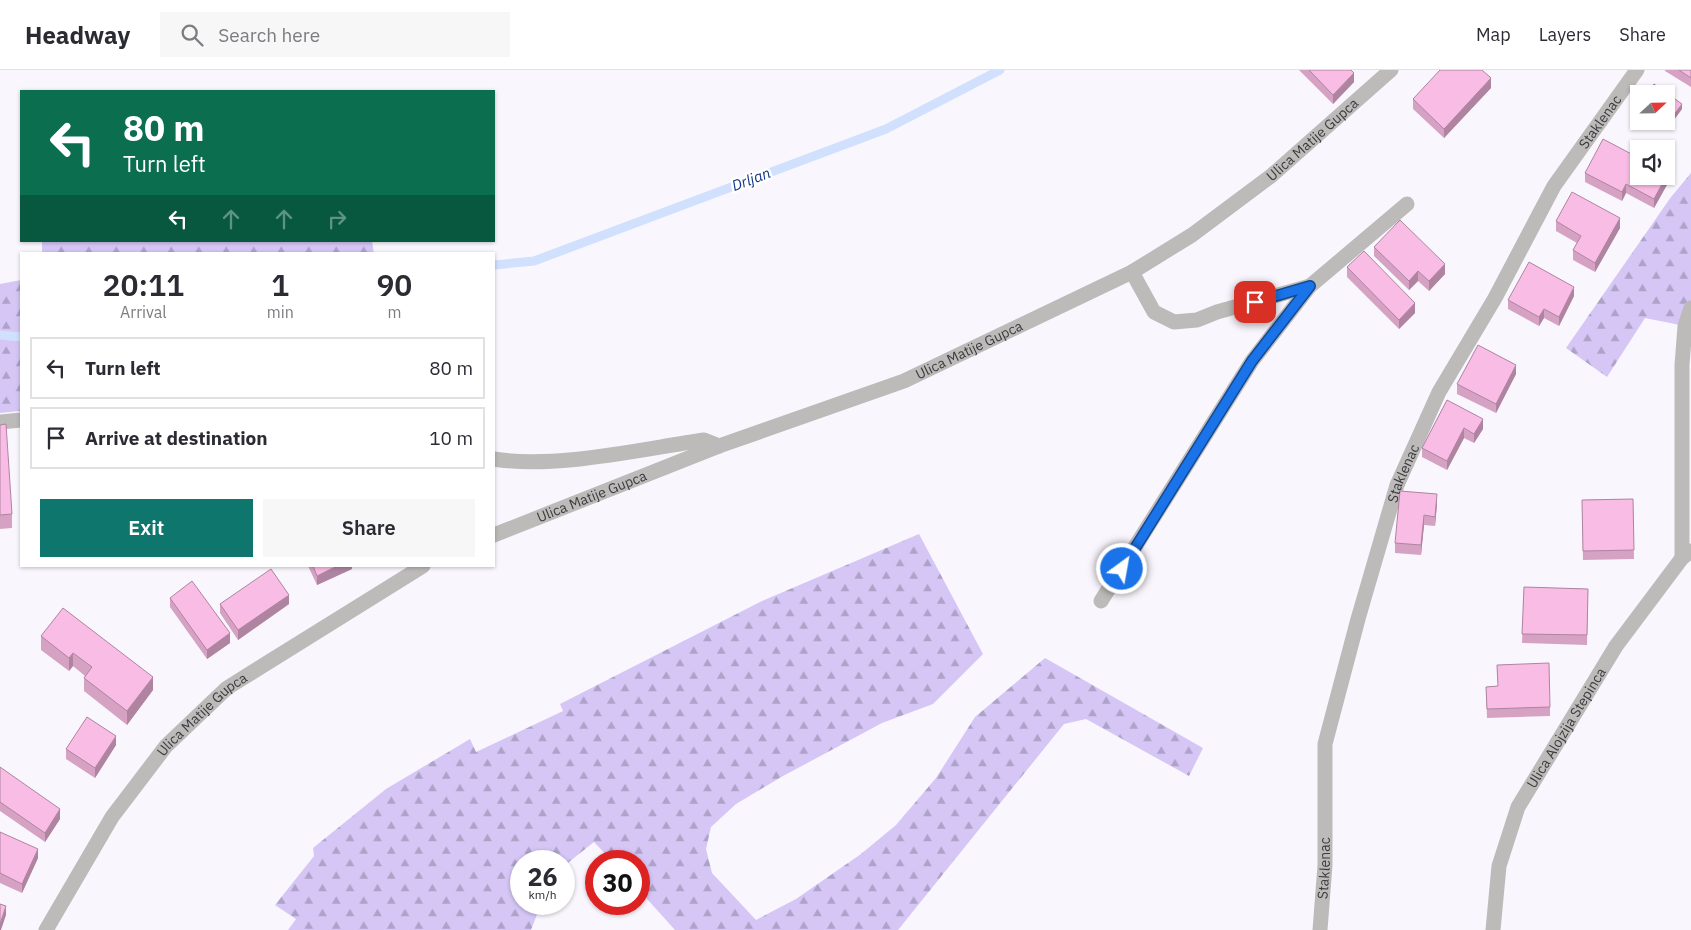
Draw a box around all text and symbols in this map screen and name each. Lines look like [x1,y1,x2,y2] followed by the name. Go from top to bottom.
[160,12,510,57] search box
[25,19,130,51] text: Headway
[178,21,206,49] icon: search
[218,23,320,47] text: Search here
[1476,23,1511,46] text: Map
[1539,23,1591,46] text: Layers
[1619,23,1666,46] text: Share
[1630,85,1675,130] north arrow
[1630,85,1675,185] map controls
[1575,91,1625,152] street label: Staklenac
[1263,94,1362,185] street label: Ulica Matije Gupca
[123,105,205,151] text: 80 m
[40,110,105,175] icon: left
[1630,140,1675,185] button: sound
[123,149,206,178] text: Turn left
[729,163,773,195] water label: Drljan
[164,205,192,233] icon: left
[217,205,245,233] icon: ahead
[270,205,298,233] icon: ahead
[323,205,351,233] icon: right
[103,265,184,304] text: 20:11
[271,265,289,304] text: 1
[376,265,412,304] text: 90
[1234,281,1276,323] pin
[1241,288,1269,316] icon: arrive
[120,302,167,322] text: Arrival
[267,302,294,322] text: min
[387,302,401,322] text: m
[912,316,1026,383] street label: Ulica Matije Gupca
[42,354,70,382] icon: left
[85,356,161,380] text: Turn left
[429,356,473,380] text: 80 m
[42,424,70,452] icon: arrive
[85,426,268,450] text: Arrive at destination
[429,426,473,450] text: 10 m
[1383,441,1423,505] street label: Staklenac
[534,466,650,526] street label: Ulica Matije Gupca
[40,499,253,557] button: Exit
[263,499,475,557] button: Share
[1095,542,1147,594] position arrow
[1523,664,1610,791] street label: Ulica Alojzija Stepinca
[153,668,251,760] street label: Ulica Matije Gupca
[1313,837,1334,900] street label: Staklenac
[585,850,650,915] speed limit sign: 30
[527,860,558,893] text: 26
[528,887,557,902] text: km/h

